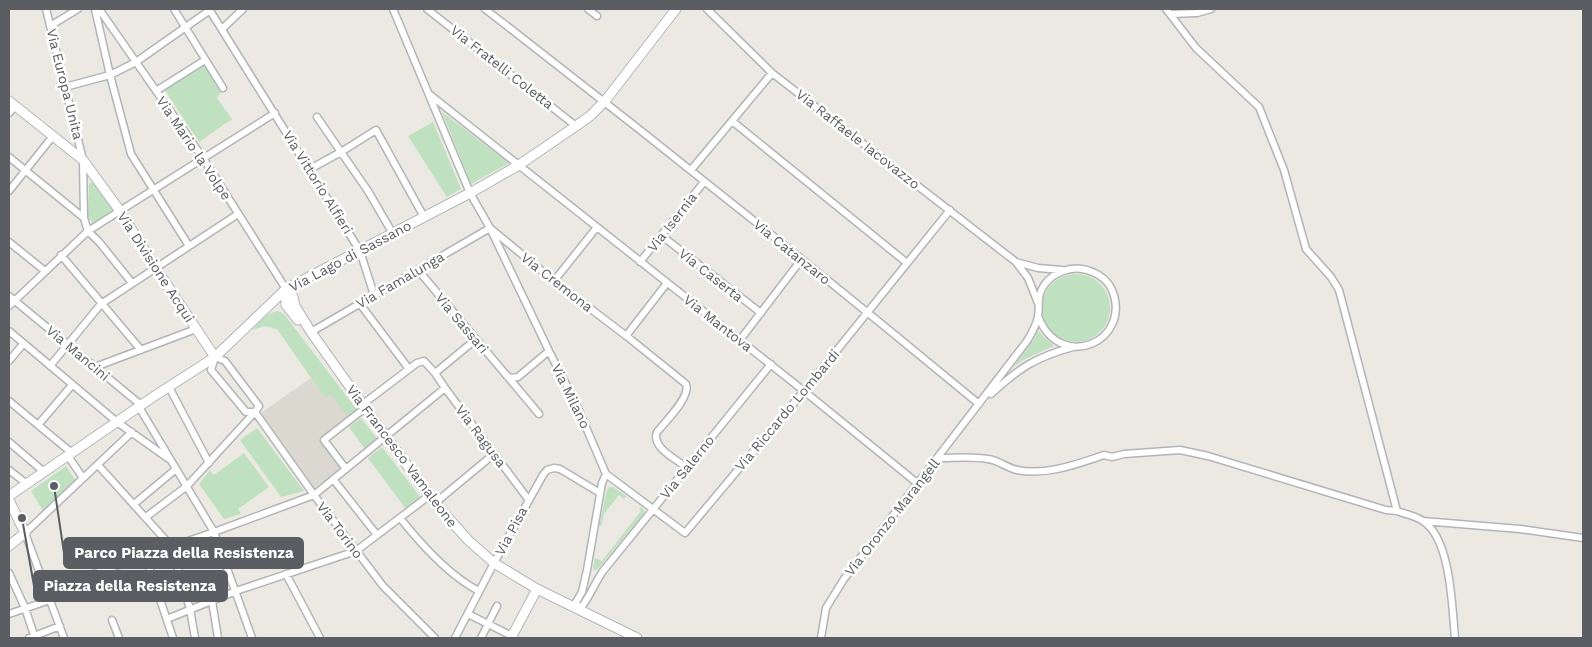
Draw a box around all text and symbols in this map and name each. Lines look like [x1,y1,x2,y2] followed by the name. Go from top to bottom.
[447,22,557,112] street label: Via Fratelli Coletta
[43,27,87,141] street label: Via Europa Unita
[793,86,923,192] street label: Via Raffaele Iacovazzo
[153,93,235,203] street label: Via Mario la Volpe
[280,127,356,237] street label: Via Vittorio Alfieri
[644,189,700,255] street label: Via Isernia
[114,209,198,325] street label: Via Divisione Acqui
[750,216,834,288] street label: Via Catanzaro
[286,217,414,295] street label: Via Lago di Sassano
[676,245,746,305] street label: Via Caserta
[353,248,447,312] street label: Via Famalunga
[518,249,596,315] street label: Via Cremona
[432,289,492,357] street label: Via Sassari
[680,291,756,355] street label: Via Mantova
[43,322,113,384] street label: Via Mancini
[731,346,843,474] street label: Via Riccardo Lombardi
[548,361,594,431] street label: Via Milano
[343,382,461,530] street label: Via Francesco Vamaleone
[452,402,510,470] street label: Via Ragusa
[657,432,717,502] street label: Via Salerno
[841,455,943,579] street label: Via Oronzo Marangell
[314,499,366,561] street label: Via Torino
[492,504,530,558] street label: Via Pisa
[64,538,303,568] callout: Parco Piazza della Resistenza
[74,544,294,562] text: Parco Piazza della Resistenza
[34,571,227,601] callout: Piazza della Resistenza
[44,577,217,595] text: Piazza della Resistenza

